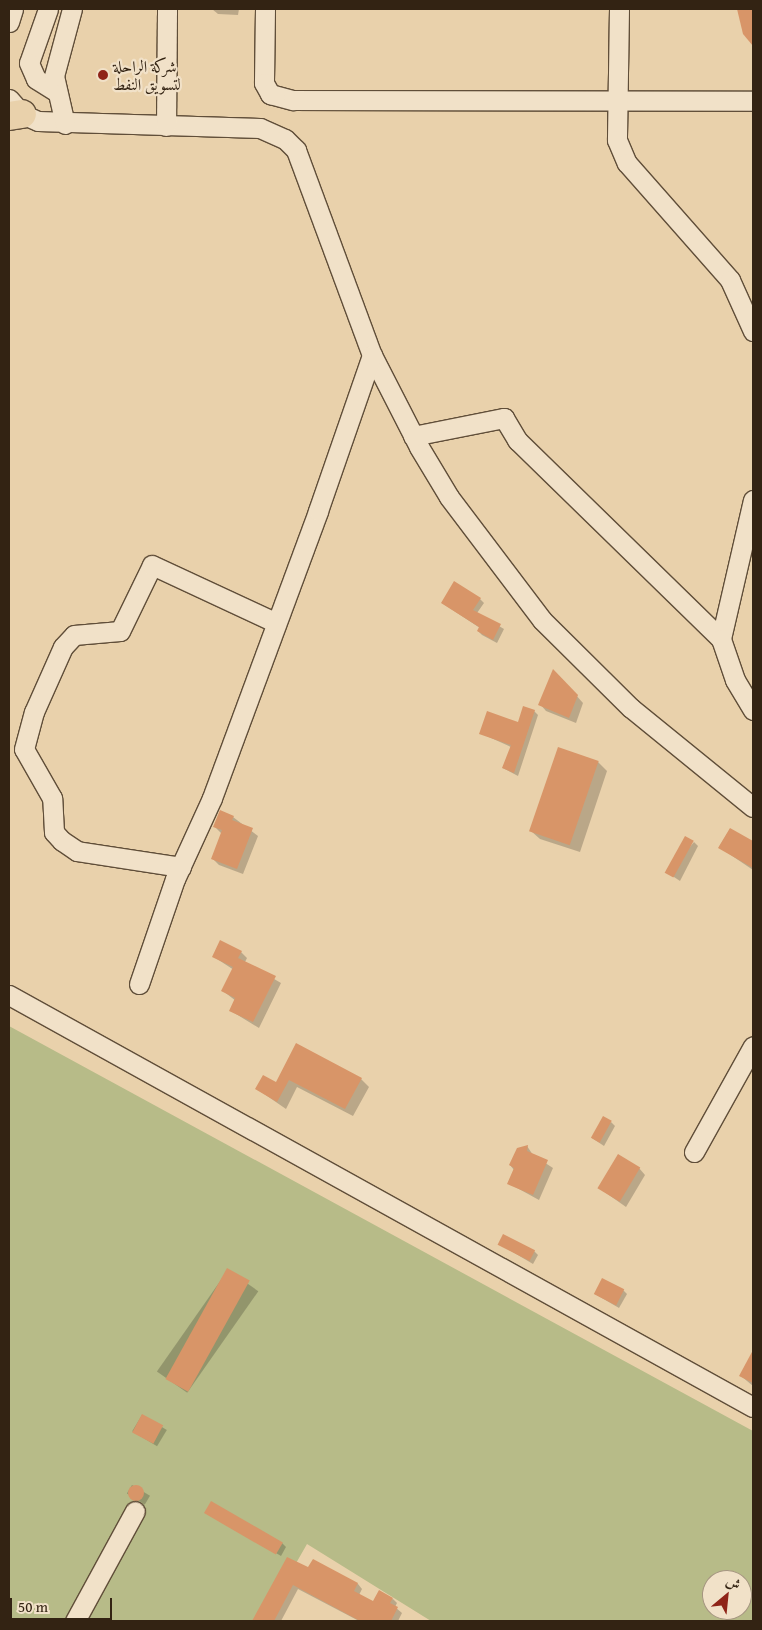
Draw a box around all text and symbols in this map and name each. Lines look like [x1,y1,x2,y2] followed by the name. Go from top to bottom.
[113,56,181,94] place label: شركة الراحلة لتسويق النفط
[97,69,109,81] marker: شركة الراحلة لتسويق النفط
[702,1570,752,1620] north arrow
[723,1571,744,1595] text: ش
[12,1588,115,1620] scale bar
[18,1596,48,1617] text: 50 m

